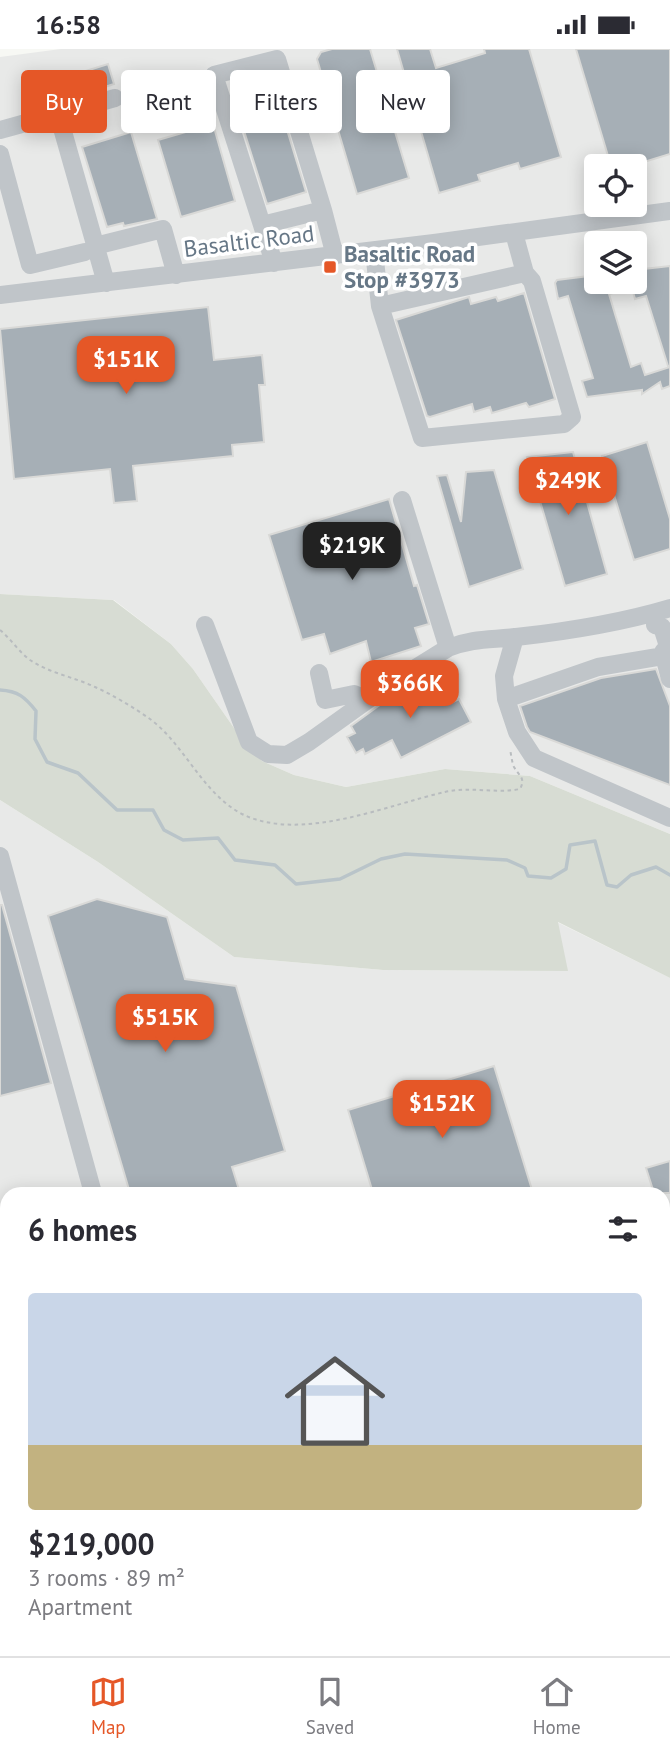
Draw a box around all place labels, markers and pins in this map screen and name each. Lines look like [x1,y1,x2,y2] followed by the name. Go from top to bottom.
[344,239,475,294] place label: Basaltic Road Stop #3973
[322,259,338,275] marker: Basaltic Road Stop #3973
[77,337,175,396] pin: $151K
[519,457,617,517] pin: $249K
[303,523,401,582] pin: $219K
[361,661,459,720] pin: $366K
[116,995,214,1054] pin: $515K
[393,1081,491,1140] pin: $152K

